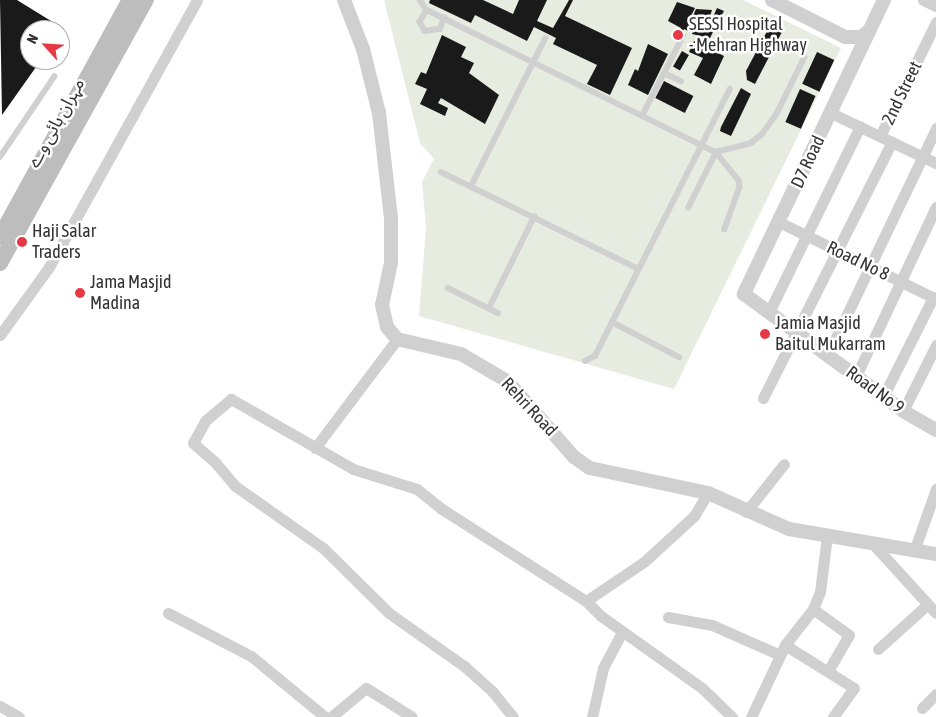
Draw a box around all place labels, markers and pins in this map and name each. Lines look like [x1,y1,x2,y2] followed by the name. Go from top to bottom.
[689,14,807,56] place label: SESSI Hospital - Mehran Highway
[671,28,685,42] marker: SESSI Hospital - Mehran Highway
[32,221,96,264] place label: Haji Salar Traders
[16,236,28,248] marker: Haji Salar Traders
[90,272,172,314] place label: Jama Masjid Madina
[74,287,86,299] marker: Jama Masjid Madina
[775,313,886,356] place label: Jamia Masjid Baitul Mukarram
[759,328,771,340] marker: Jamia Masjid Baitul Mukarram

